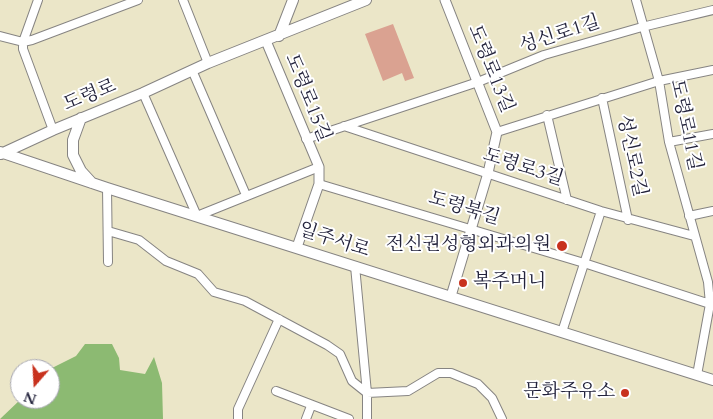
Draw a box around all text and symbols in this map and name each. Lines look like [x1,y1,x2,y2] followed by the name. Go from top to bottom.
[517,11,603,59] street label: 성신로1길
[462,22,518,116] street label: 도령로13길
[279,51,335,145] street label: 도령로15길
[60,75,120,117] street label: 도령로
[664,77,706,173] street label: 도령로11길
[611,113,651,199] street label: 성신로2길
[480,144,566,192] street label: 도령로3길
[426,187,502,231] street label: 도령북길
[296,219,372,263] street label: 일주서로
[386,235,551,257] place label: 전신권성형외과의원
[555,239,569,253] marker: 전신권성형외과의원
[473,272,546,294] place label: 복주머니
[457,277,469,289] marker: 복주머니
[10,359,60,409] north arrow
[523,382,615,404] place label: 문화주유소
[21,387,39,409] text: N
[619,387,631,399] marker: 문화주유소

